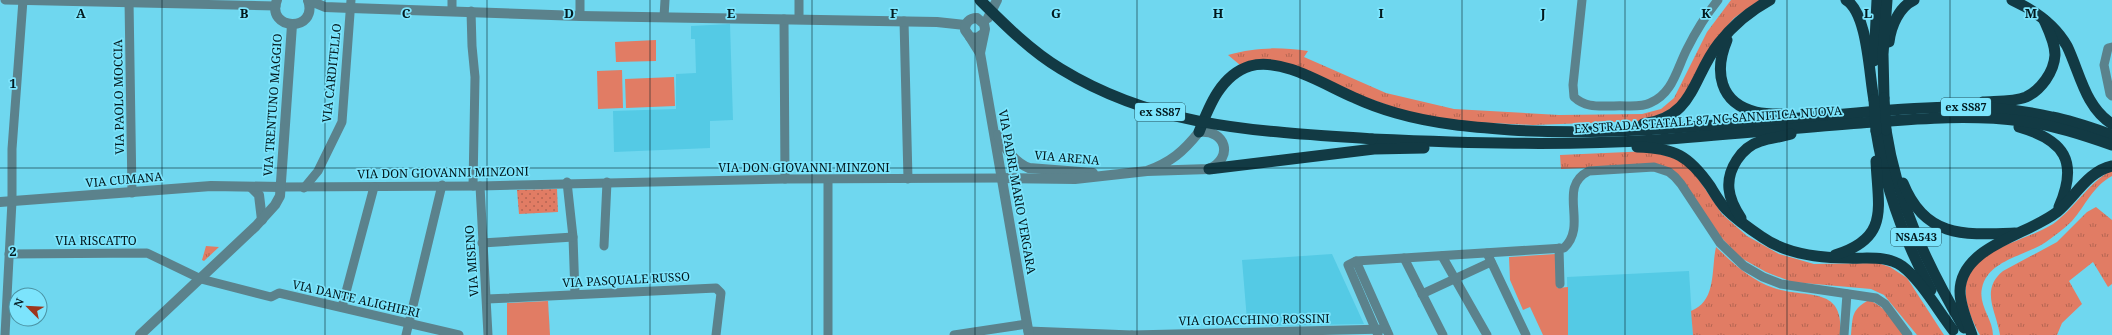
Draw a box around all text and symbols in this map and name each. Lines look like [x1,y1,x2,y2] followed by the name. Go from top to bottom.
[76,4,86,22] text: A
[240,4,249,22] text: B
[402,4,411,22] text: C
[564,4,574,22] text: D
[727,4,736,22] text: E
[890,4,898,22] text: F
[1051,4,1061,22] text: G
[1213,4,1224,22] text: H
[1378,4,1384,22] text: I
[1539,4,1546,22] text: J
[1701,4,1711,22] text: K
[1864,4,1873,22] text: L
[2025,4,2038,22] text: M
[318,22,345,123] street label: VIA CARDITELLO
[259,33,286,177] street label: VIA TRENTUNO MAGGIO
[109,39,128,155] street label: VIA PAOLO MOCCIA
[9,74,17,92] text: 1
[1941,98,1991,116] road number: ex SS87
[1573,102,1843,137] street label: EX STRADA STATALE 87 NC SANNITICA NUOVA
[1135,103,1185,121] road number: ex SS87
[995,108,1040,276] street label: VIA PADRE MARIO VERGARA
[1034,146,1101,169] street label: VIA ARENA
[718,159,890,176] street label: VIA DON GIOVANNI MINZONI
[357,163,529,182] street label: VIA DON GIOVANNI MINZONI
[85,168,164,191] street label: VIA CUMANA
[461,225,482,297] street label: VIA MISENO
[1891,228,1941,246] road number: NSA543
[55,232,137,249] street label: VIA RISCATTO
[9,242,17,260] text: 2
[562,268,690,291] street label: VIA PASQUALE RUSSO
[291,276,422,321] street label: VIA DANTE ALIGHIERI
[8,287,48,327] north arrow
[10,295,27,310] text: N
[1178,310,1330,329] street label: VIA GIOACCHINO ROSSINI

